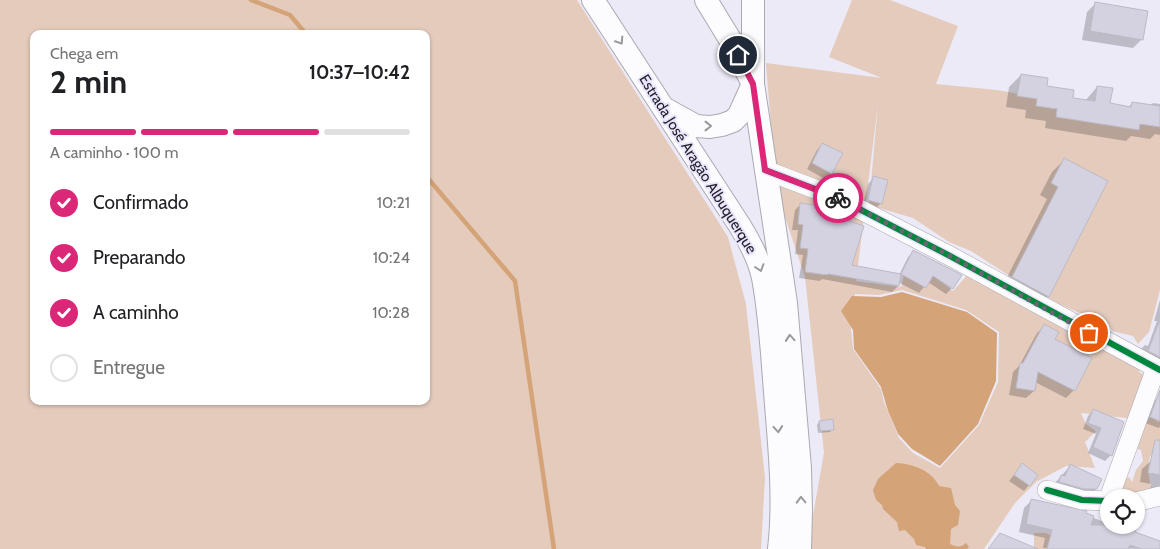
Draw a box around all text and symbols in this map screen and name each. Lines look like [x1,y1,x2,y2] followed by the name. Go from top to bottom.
[717,34,759,76] pin
[614,35,623,45] one-way arrow
[724,41,752,69] icon: home
[50,44,118,63] text: Chega em
[309,61,410,84] text: 10:37–10:42
[50,62,127,101] text: 2 min
[635,71,761,257] street label: Estrada José Aragão Albuquerque
[705,121,713,131] one-way arrow
[50,143,178,162] text: A caminho · 100 m
[813,173,863,223] courier
[824,184,852,212] icon: bike
[50,189,78,217] icon: check
[93,191,189,214] text: Confirmado
[377,193,410,212] text: 10:21
[50,244,78,272] icon: check
[93,246,186,269] text: Preparando
[373,248,410,267] text: 10:24
[754,264,764,272] one-way arrow
[50,299,78,327] icon: check
[93,301,179,324] text: A caminho
[372,303,410,322] text: 10:28
[1068,312,1110,354] pin
[1075,319,1103,347] icon: bag
[784,334,795,342] one-way arrow
[93,356,165,379] text: Entregue
[772,426,783,434] one-way arrow
[1100,489,1145,534] map controls
[1100,489,1145,534] button: locate
[795,496,806,504] one-way arrow

